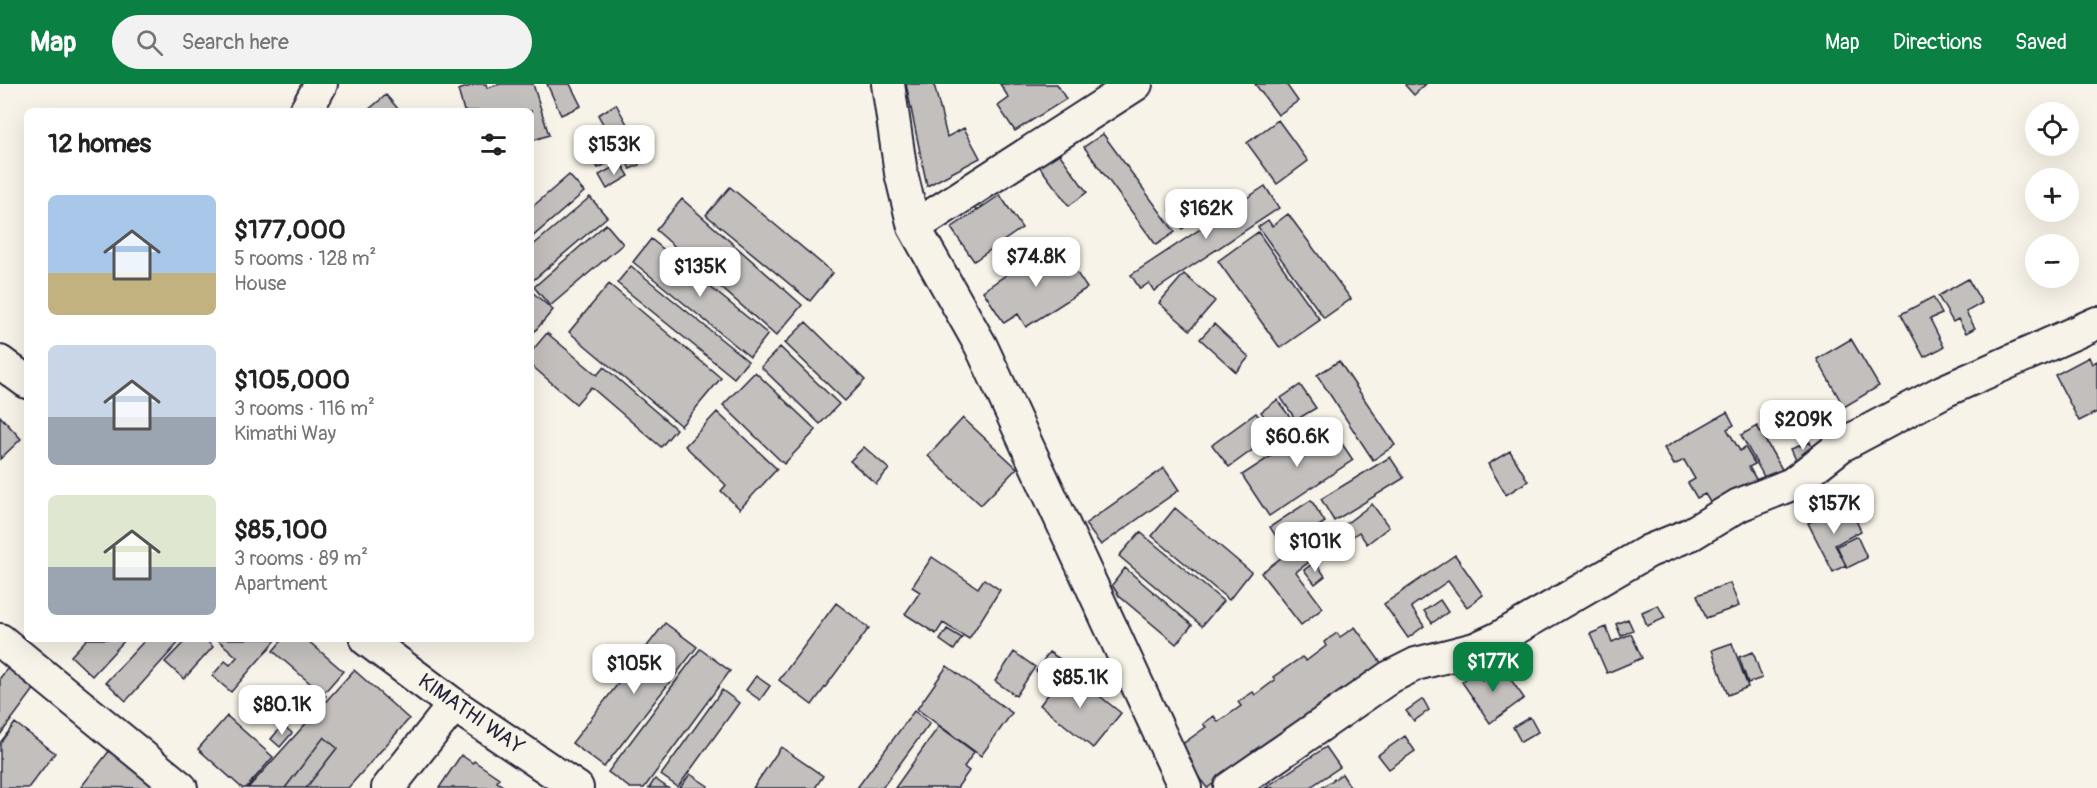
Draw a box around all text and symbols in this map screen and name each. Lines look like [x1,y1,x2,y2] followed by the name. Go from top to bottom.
[112,15,532,69] search box
[30,25,76,60] text: Map
[133,26,166,59] icon: search
[181,28,289,56] text: Search here
[1825,29,1860,56] text: Map
[1893,29,1982,56] text: Directions
[2015,29,2067,56] text: Saved
[2025,102,2079,288] map controls
[2025,102,2079,156] button: locate
[572,125,656,176] pin: $153K
[48,128,151,160] text: 12 homes
[477,128,510,161] icon: filters
[588,132,640,157] text: $153K
[2025,168,2079,222] button: +
[1164,189,1248,240] pin: $162K
[1179,196,1233,221] text: $162K
[234,214,346,246] text: $177,000
[96,219,168,291] icon: home
[2025,234,2079,288] button: −
[987,237,1085,288] pin: $74.8K
[1006,244,1066,269] text: $74.8K
[234,246,376,271] text: 5 rooms · 128 m²
[658,247,742,298] pin: $135K
[674,254,726,279] text: $135K
[234,271,286,296] text: House
[234,364,350,396] text: $105,000
[96,369,168,441] icon: home
[234,396,375,421] text: 3 rooms · 116 m²
[1761,400,1845,451] pin: $209K
[1774,407,1832,432] text: $209K
[1248,417,1346,468] pin: $60.6K
[234,421,336,446] text: Kimathi Way
[1265,424,1329,449] text: $60.6K
[1792,484,1876,535] pin: $157K
[1808,491,1860,516] text: $157K
[234,514,328,546] text: $85,100
[96,519,168,591] icon: home
[1273,522,1357,573] pin: $101K
[1289,529,1341,554] text: $101K
[234,546,368,571] text: 3 rooms · 89 m²
[234,571,327,596] text: Apartment
[1451,642,1535,693] pin: $177K
[592,644,676,695] pin: $105K
[1467,649,1519,674] text: $177K
[606,651,662,676] text: $105K
[1031,658,1129,709] pin: $85.1K
[1052,665,1108,690] text: $85.1K
[413,667,529,761] street label: KIMATHI WAY
[233,685,331,736] pin: $80.1K
[253,692,311,717] text: $80.1K

